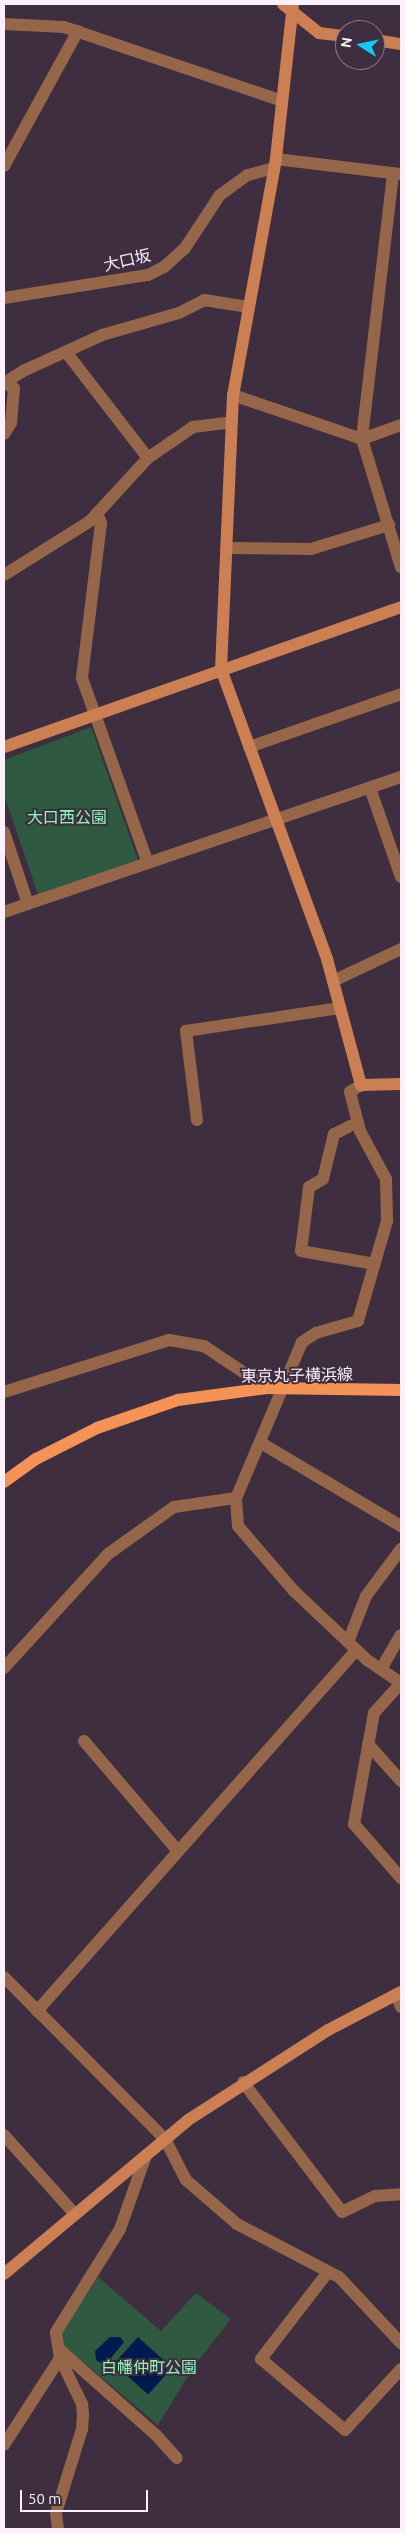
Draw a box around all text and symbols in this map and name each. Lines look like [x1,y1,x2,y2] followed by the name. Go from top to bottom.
[335,20,385,70] north arrow
[337,36,355,49] text: N
[101,245,153,275] street label: 大口坂
[27,807,107,827] park label: 大口西公園
[241,1364,353,1386] street label: 東京丸子横浜線
[101,2357,197,2377] park label: 白幡仲町公園
[22,2480,150,2512] scale bar
[28,2490,61,2507] text: 50 m

